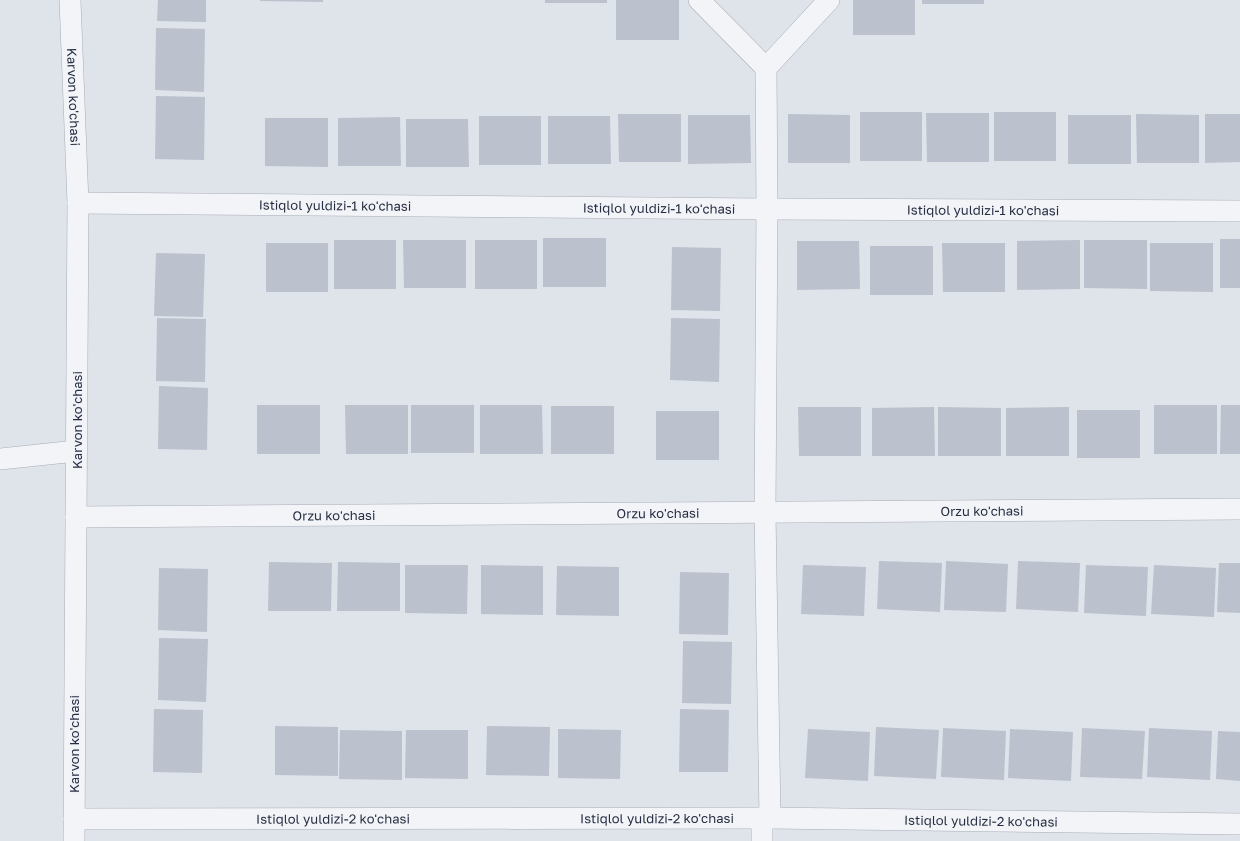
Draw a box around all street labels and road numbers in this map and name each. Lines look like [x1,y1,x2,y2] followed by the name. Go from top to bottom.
[64,48,84,146] street label: Karvon ko'chasi
[259,197,411,214] street label: Istiqlol yuldizi-1 ko'chasi
[583,199,735,217] street label: Istiqlol yuldizi-1 ko'chasi
[907,202,1059,218] street label: Istiqlol yuldizi-1 ko'chasi
[69,371,85,469] street label: Karvon ko'chasi
[940,502,1023,519] street label: Orzu ko'chasi
[616,505,700,521] street label: Orzu ko'chasi
[292,507,376,524] street label: Orzu ko'chasi
[66,695,82,793] street label: Karvon ko'chasi
[580,810,734,826] street label: Istiqlol yuldizi-2 ko'chasi
[256,811,410,827] street label: Istiqlol yuldizi-2 ko'chasi
[904,812,1058,830] street label: Istiqlol yuldizi-2 ko'chasi

